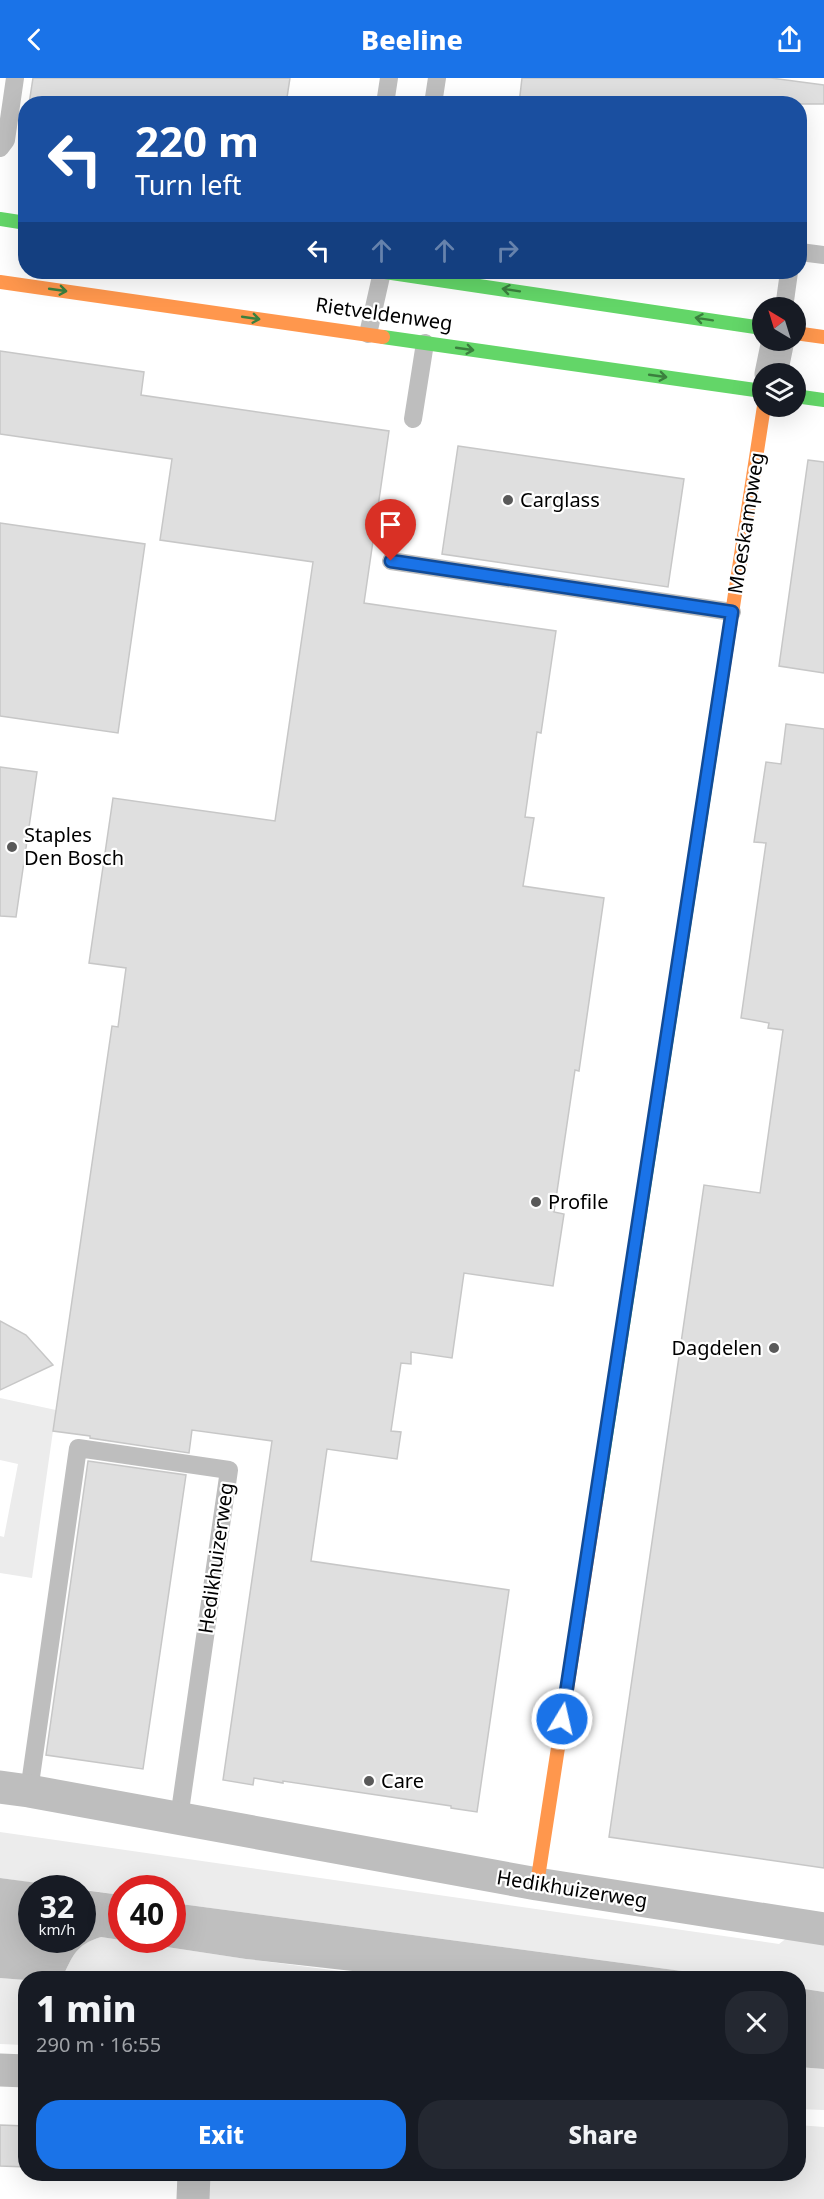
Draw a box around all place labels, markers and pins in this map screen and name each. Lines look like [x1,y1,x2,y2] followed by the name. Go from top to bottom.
[520,486,600,513] place label: Carglass
[501,493,515,507] marker: Carglass
[365,499,416,561] pin
[24,821,124,871] place label: Staples Den Bosch
[5,840,19,854] marker: Staples Den Bosch
[548,1188,609,1215] place label: Profile
[529,1195,543,1209] marker: Profile
[672,1334,762,1361] place label: Dagdelen
[767,1341,781,1355] marker: Dagdelen
[381,1767,424,1794] place label: Care
[362,1774,376,1788] marker: Care

